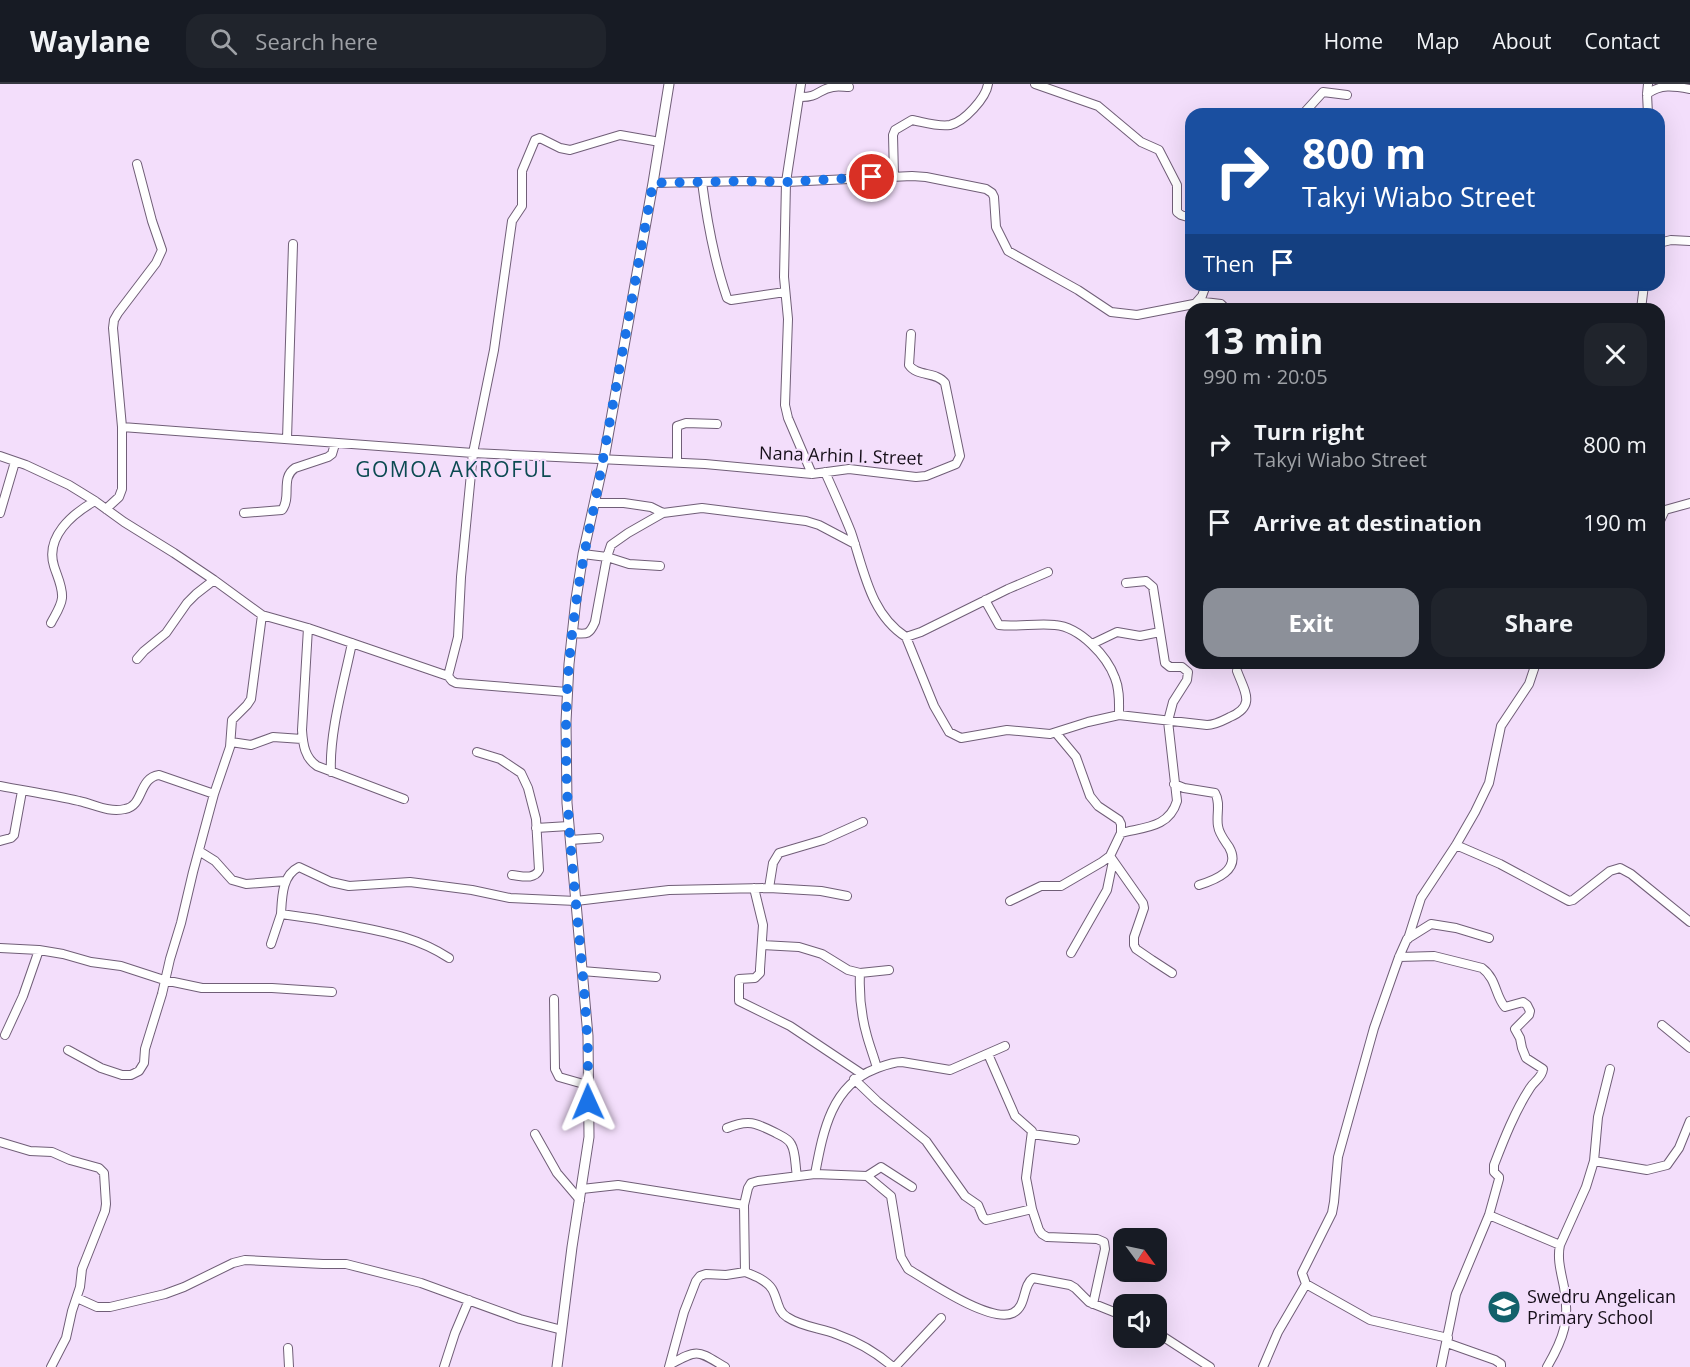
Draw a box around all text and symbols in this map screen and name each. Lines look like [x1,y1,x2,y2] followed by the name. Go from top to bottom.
[186,14,606,68] search box
[30,22,150,60] text: Waylane
[207,25,240,58] icon: search
[255,26,378,56] text: Search here
[1324,27,1383,55] text: Home
[1416,27,1459,55] text: Map
[1492,27,1552,55] text: About
[1585,27,1660,55] text: Contact
[1302,124,1426,181] text: 800 m
[1203,132,1281,210] icon: right
[846,151,897,202] pin
[855,160,888,193] icon: arrive
[1302,178,1535,215] text: Takyi Wiabo Street
[1266,246,1299,279] icon: arrive
[1203,248,1254,278] text: Then
[1203,316,1324,365] text: 13 min
[1584,323,1647,386] button: close
[1203,363,1328,390] text: 990 m · 20:05
[1254,416,1365,446] text: Turn right
[1203,428,1236,461] icon: right
[1583,429,1647,459] text: 800 m
[759,440,923,470] street label: Nana Arhin I. Street
[1254,446,1427,473] text: Takyi Wiabo Street
[355,455,553,483] district label: GOMOA AKROFUL
[1203,506,1236,539] icon: arrive
[1254,507,1482,537] text: Arrive at destination
[1583,507,1647,537] text: 190 m
[1203,588,1419,657] button: Exit
[1431,588,1647,657] button: Share
[556,1070,620,1134] position arrow
[1113,1228,1167,1282] north arrow
[1113,1228,1167,1348] map controls
[1527,1284,1676,1329] place label: Swedru Angelican Primary School
[1486,1289,1522,1325] school or university icon: Swedru Angelican Primary School
[1113,1294,1167,1348] button: sound

